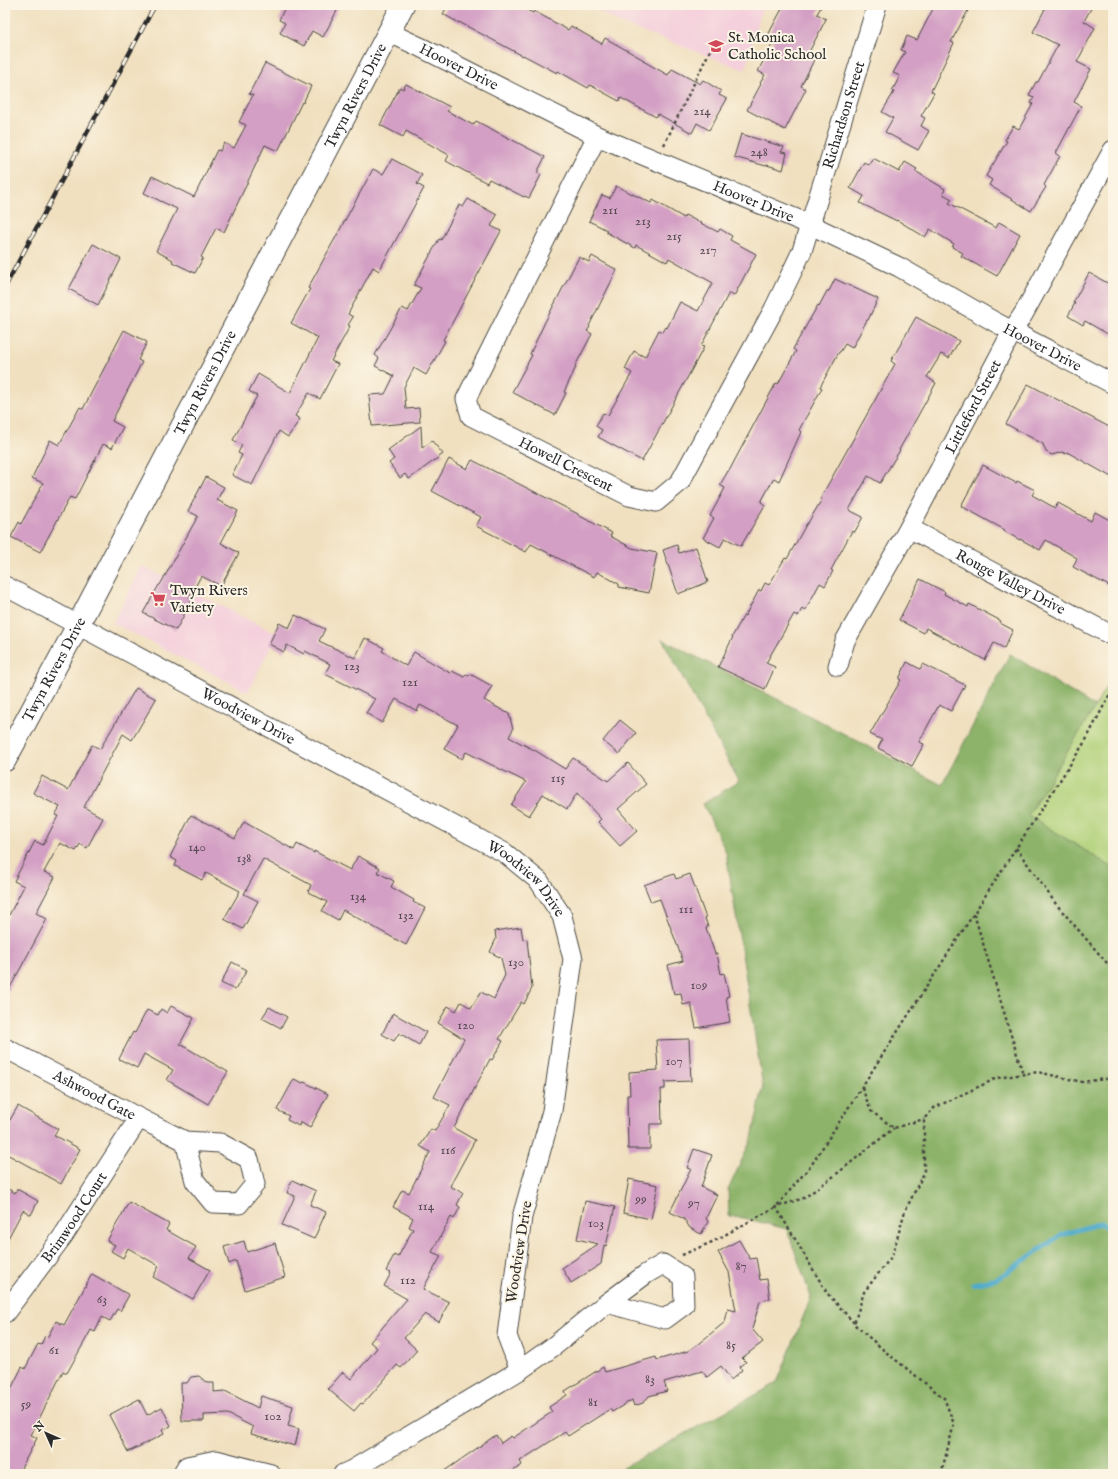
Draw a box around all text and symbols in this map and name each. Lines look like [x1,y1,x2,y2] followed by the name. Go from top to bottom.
[728,28,827,64] place label: St. Monica Catholic School
[707,37,725,55] school or university icon: St. Monica Catholic School
[416,39,502,94] street label: Hoover Drive
[320,40,391,152] street label: Twyn Rivers Drive
[818,59,869,171] street label: Richardson Street
[693,103,711,120] house number: 214
[750,144,768,161] house number: 248
[710,176,797,226] street label: Hoover Drive
[602,202,618,219] house number: 211
[635,213,651,230] house number: 213
[666,228,682,245] house number: 215
[699,242,717,259] house number: 217
[1000,319,1085,375] street label: Hoover Drive
[170,327,240,439] street label: Twyn Rivers Drive
[940,356,1005,457] street label: Littleford Street
[515,432,616,496] street label: Howell Crescent
[952,545,1069,619] street label: Rouge Valley Drive
[169,581,248,617] place label: Twyn Rivers Variety
[149,590,167,608] supermarket icon: Twyn Rivers Variety
[18,614,90,725] street label: Twyn Rivers Drive
[344,658,360,675] house number: 123
[402,674,418,691] house number: 121
[198,683,299,749] street label: Woodview Drive
[551,770,565,787] house number: 115
[484,836,569,920] street label: Woodview Drive
[188,839,206,856] house number: 140
[237,850,251,867] house number: 138
[350,888,367,905] house number: 134
[679,901,693,918] house number: 111
[398,907,414,924] house number: 132
[508,954,524,971] house number: 130
[691,977,708,994] house number: 109
[457,1017,475,1034] house number: 120
[665,1053,683,1070] house number: 107
[49,1065,139,1124] street label: Ashwood Gate
[440,1142,456,1159] house number: 116
[37,1168,111,1267] street label: Brimwood Court
[634,1191,647,1208] house number: 99
[687,1195,700,1212] house number: 97
[418,1198,435,1215] house number: 114
[502,1199,536,1304] street label: Woodview Drive
[588,1215,604,1232] house number: 103
[735,1258,747,1275] house number: 87
[400,1272,416,1289] house number: 112
[97,1291,107,1308] house number: 63
[726,1337,736,1354] house number: 85
[49,1342,59,1359] house number: 61
[645,1371,655,1388] house number: 83
[588,1394,598,1411] house number: 81
[21,1396,32,1413] house number: 59
[264,1408,282,1425] house number: 102
[26,1413,66,1453] north arrow
[31,1418,48,1436] text: N

